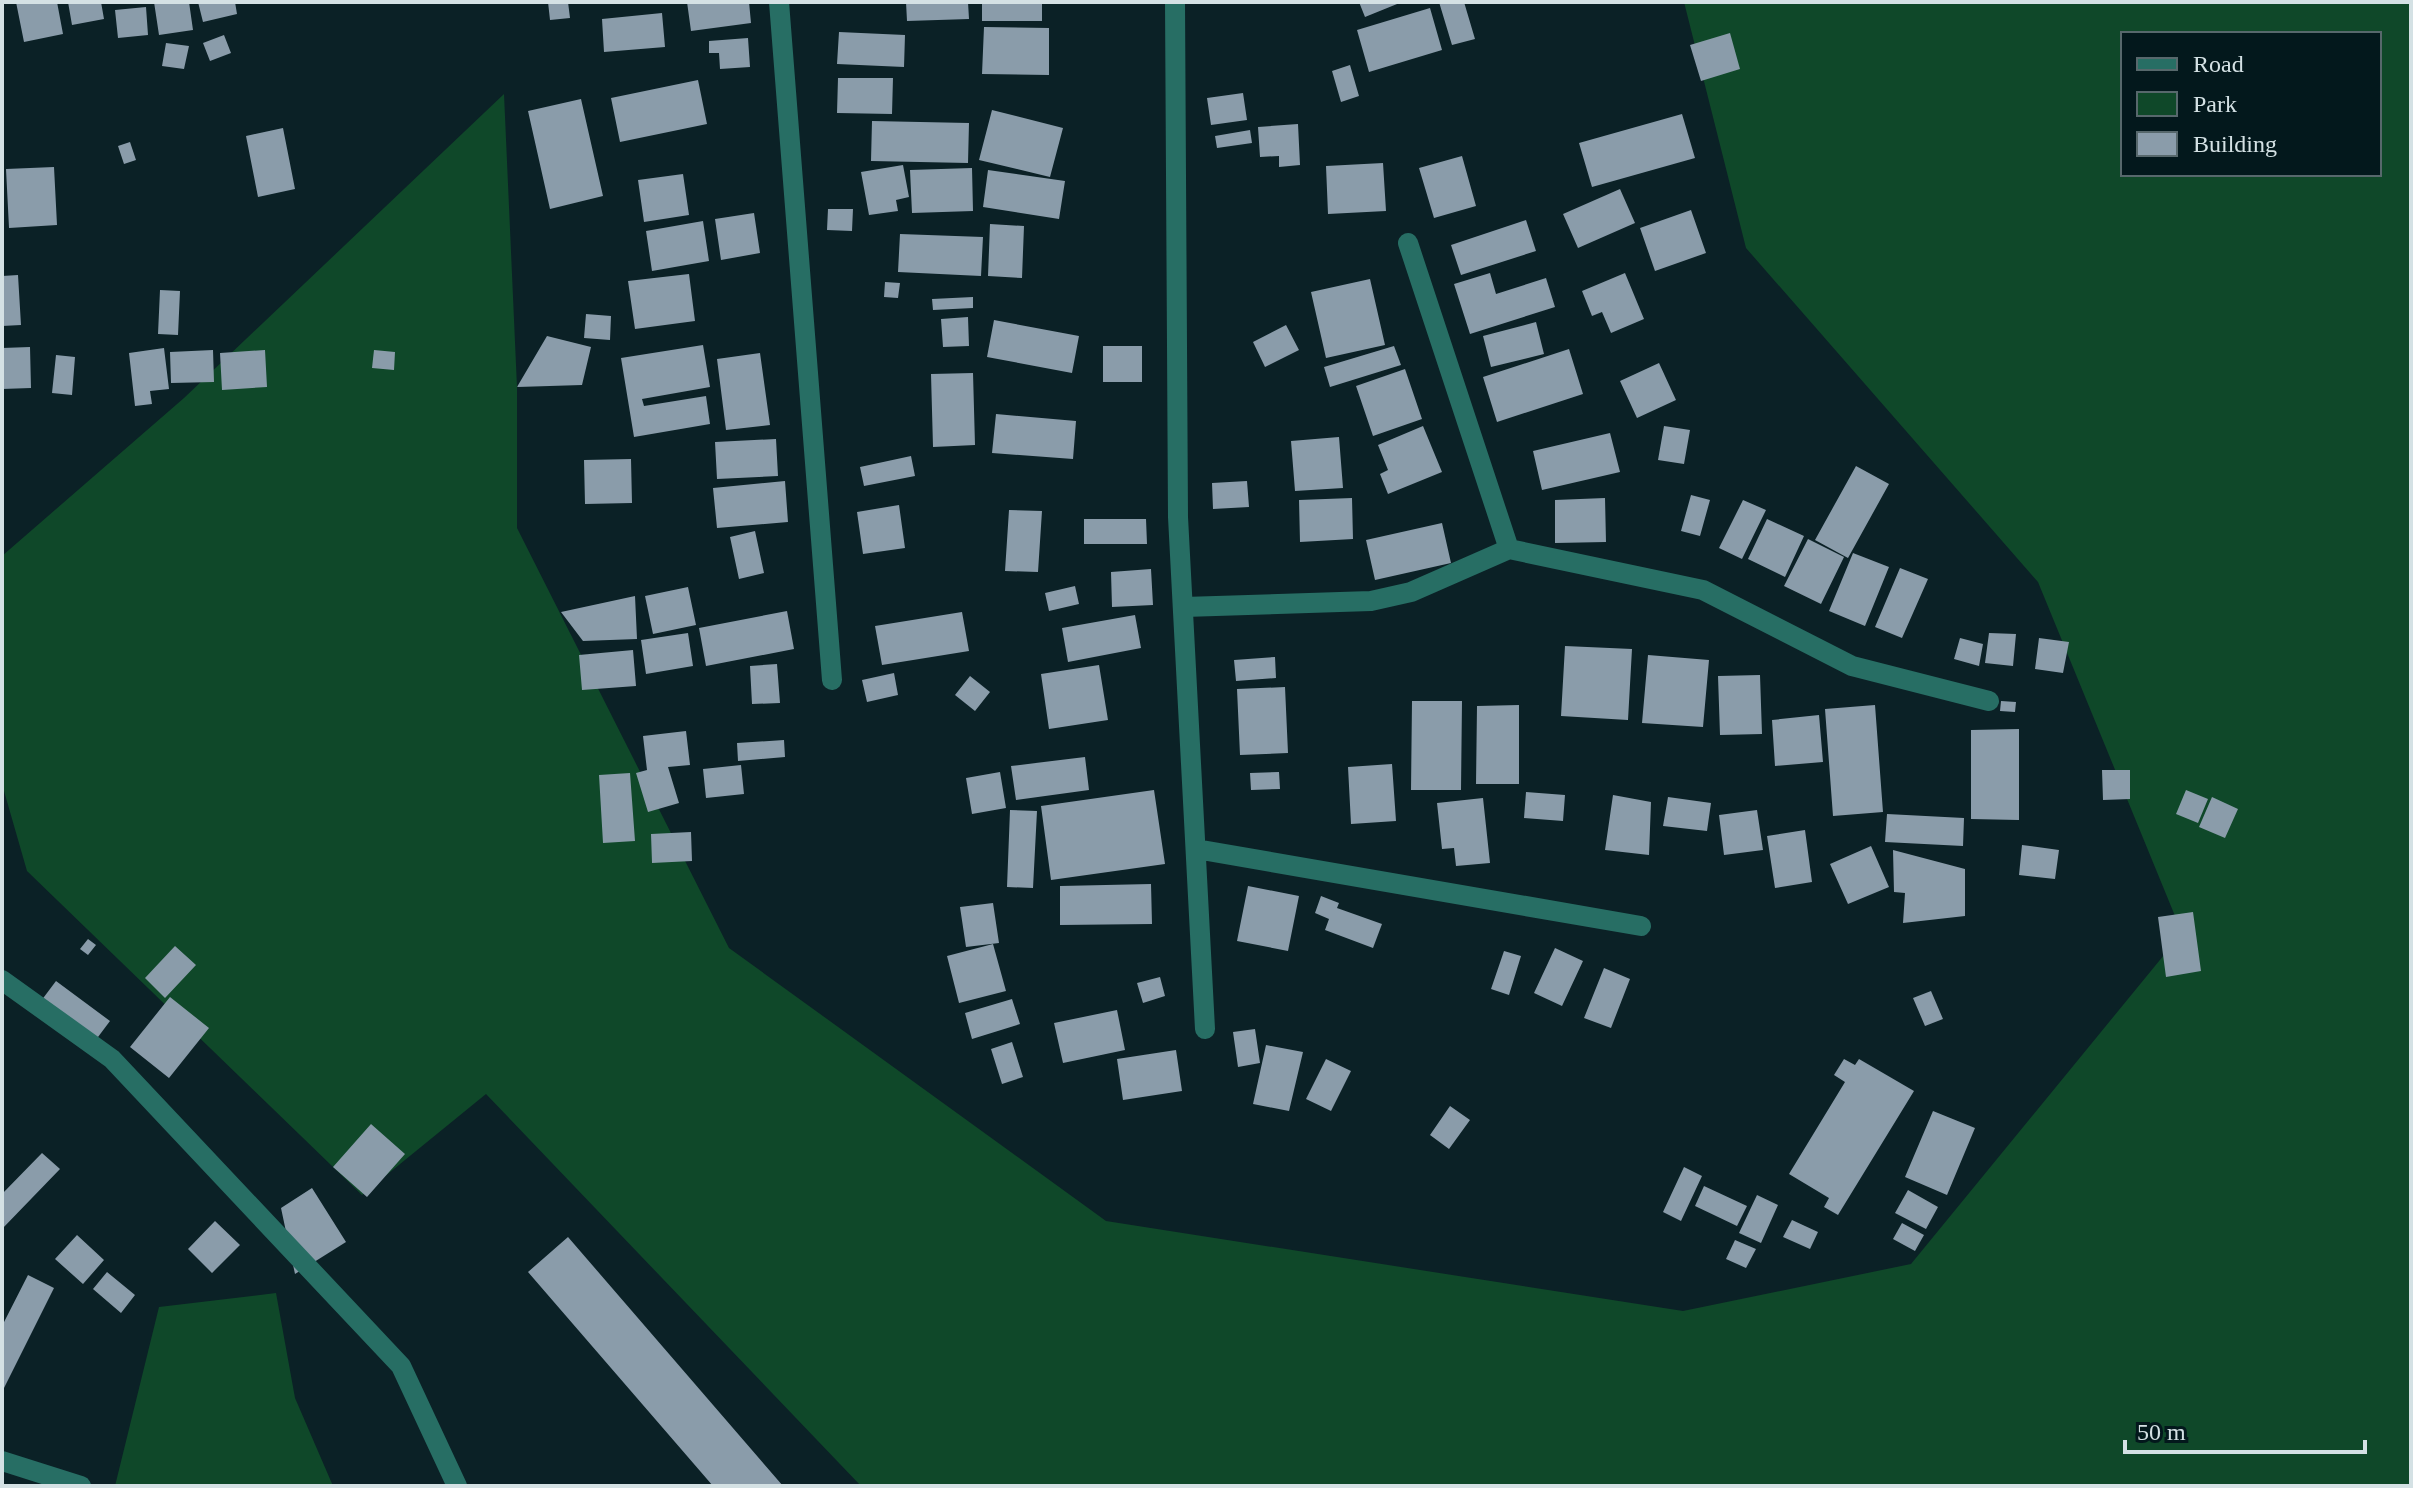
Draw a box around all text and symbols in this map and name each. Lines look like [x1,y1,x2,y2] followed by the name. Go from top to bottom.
[2121,32,2381,176] legend
[2193,51,2244,77] text: Road
[2193,91,2237,117] text: Park
[2193,131,2277,157] text: Building
[2125,1404,2365,1454] scale bar
[2137,1419,2186,1445] text: 50 m

